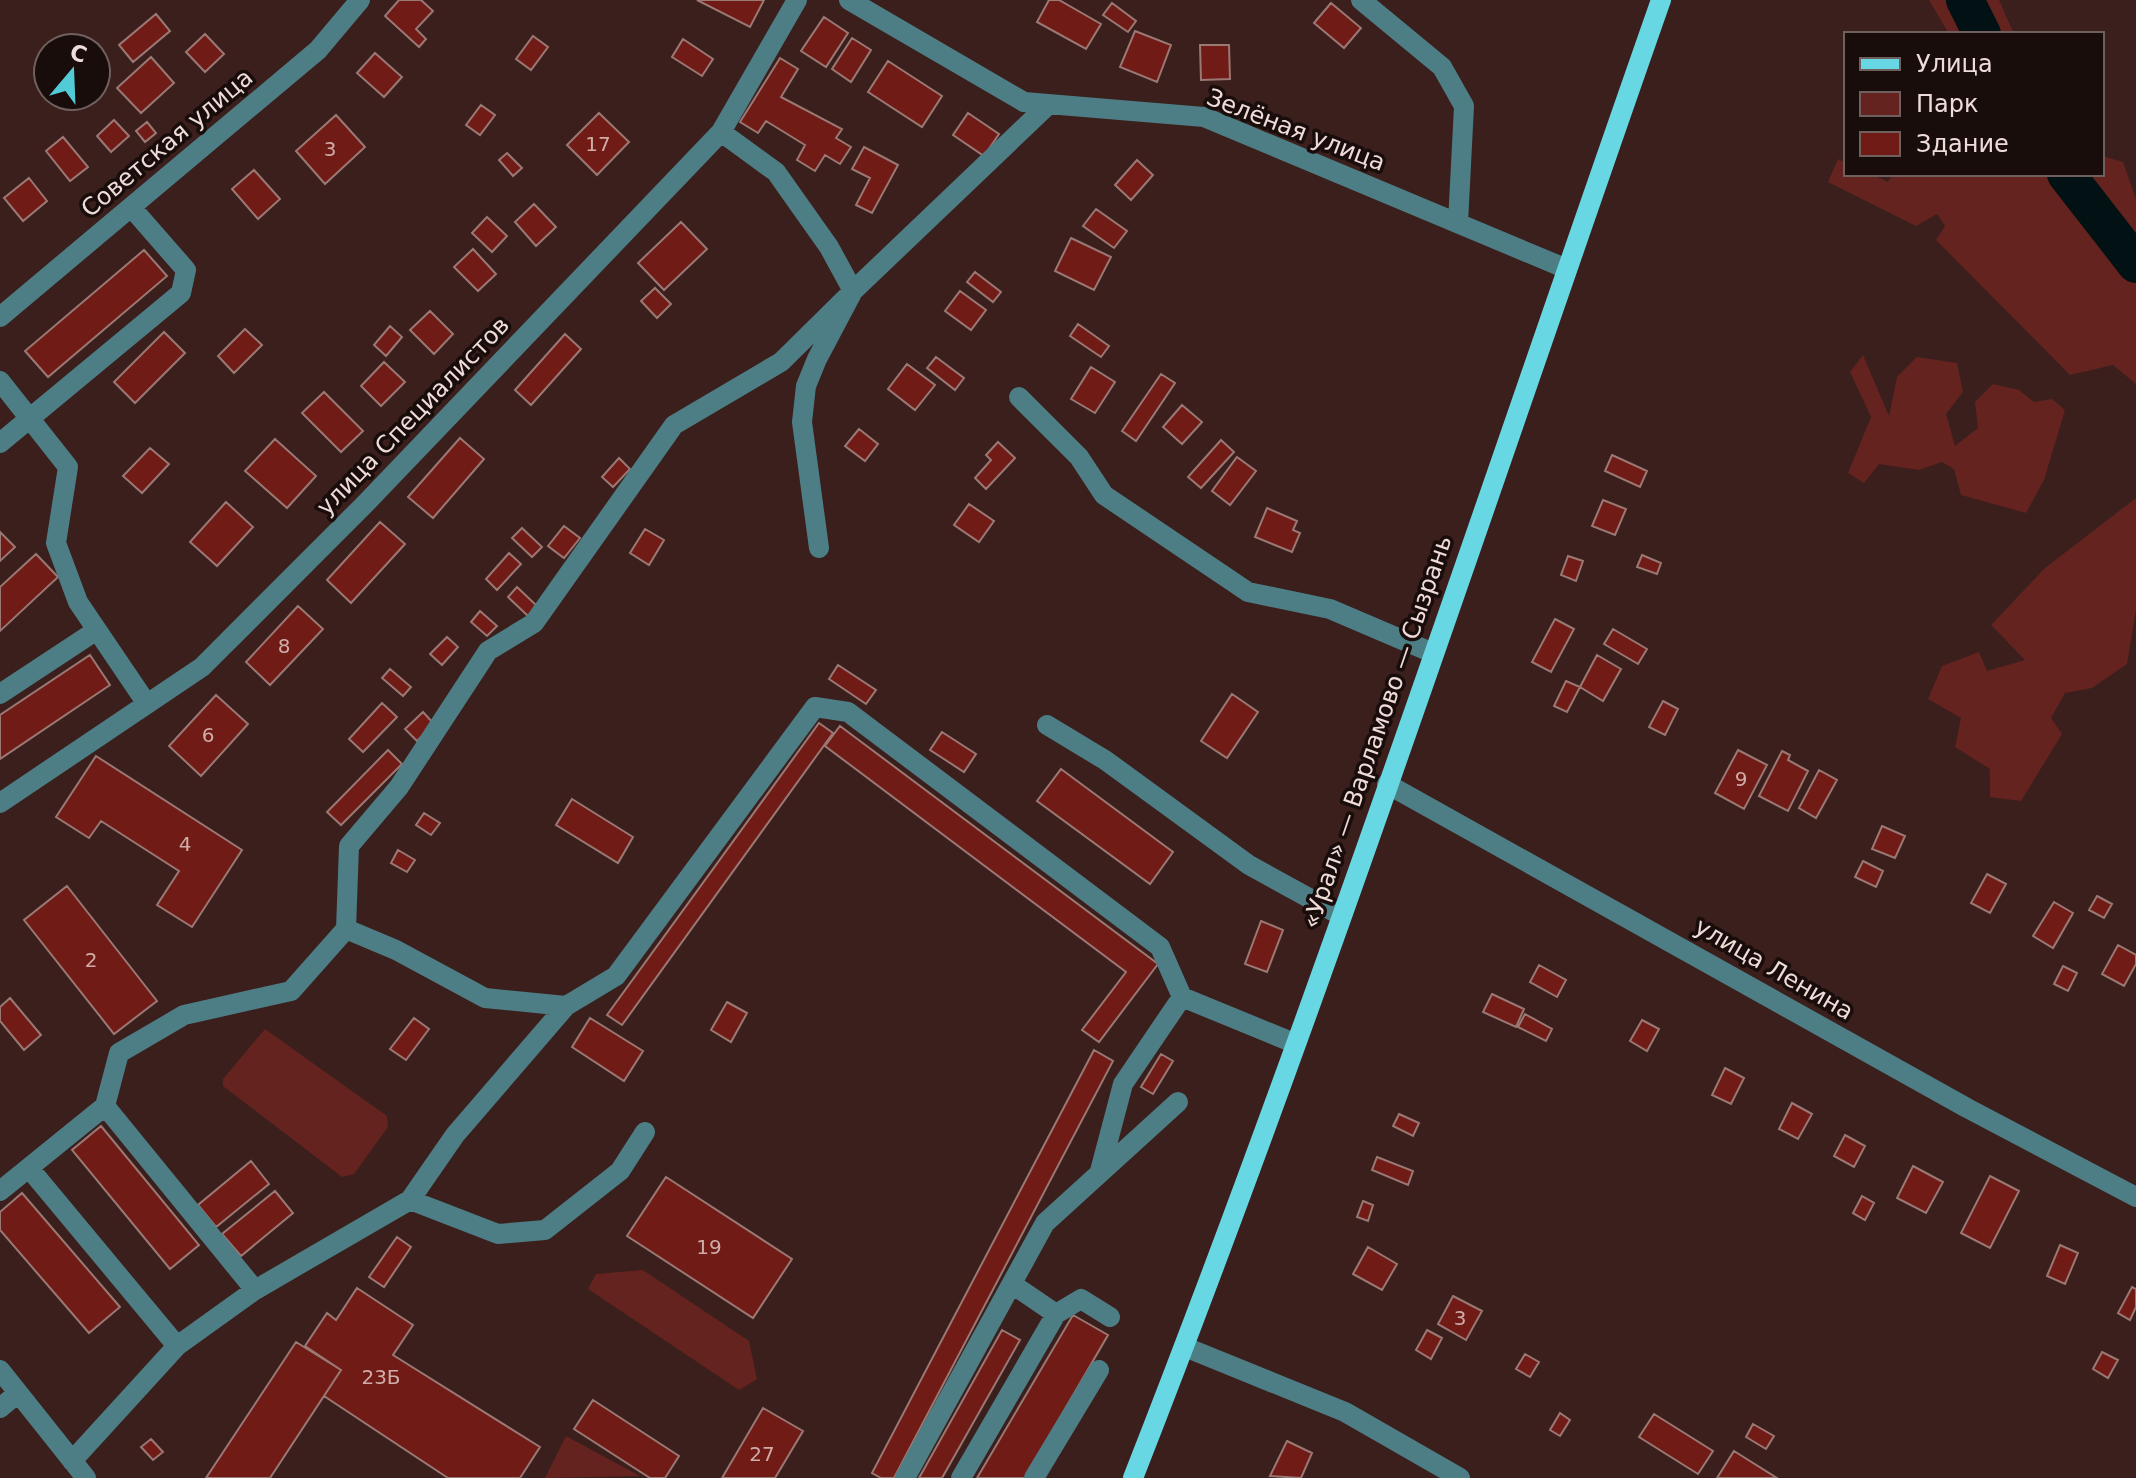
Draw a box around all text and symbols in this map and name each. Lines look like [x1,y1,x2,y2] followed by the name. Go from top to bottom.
[32,32,112,112] north arrow
[1844,32,2104,176] legend
[67,39,90,68] text: С
[1916,50,1993,78] text: Улица
[76,63,258,223] street label: Советская улица
[1203,83,1389,177] street label: Зелёная улица
[1916,90,1978,118] text: Парк
[1916,130,2009,158] text: Здание
[585,132,611,156] house number: 17
[324,137,336,161] house number: 3
[311,311,515,521] street label: улица Специалистов
[1296,532,1458,932] street label: «Урал» — Варламово — Сызрань
[278,634,290,658] house number: 8
[202,723,214,747] house number: 6
[1735,767,1747,791] house number: 9
[179,832,191,856] house number: 4
[1690,912,1858,1026] street label: улица Ленина
[85,948,97,972] house number: 2
[696,1235,722,1259] house number: 19
[1454,1306,1466,1330] house number: 3
[361,1365,401,1389] house number: 23Б
[749,1442,775,1466] house number: 27

